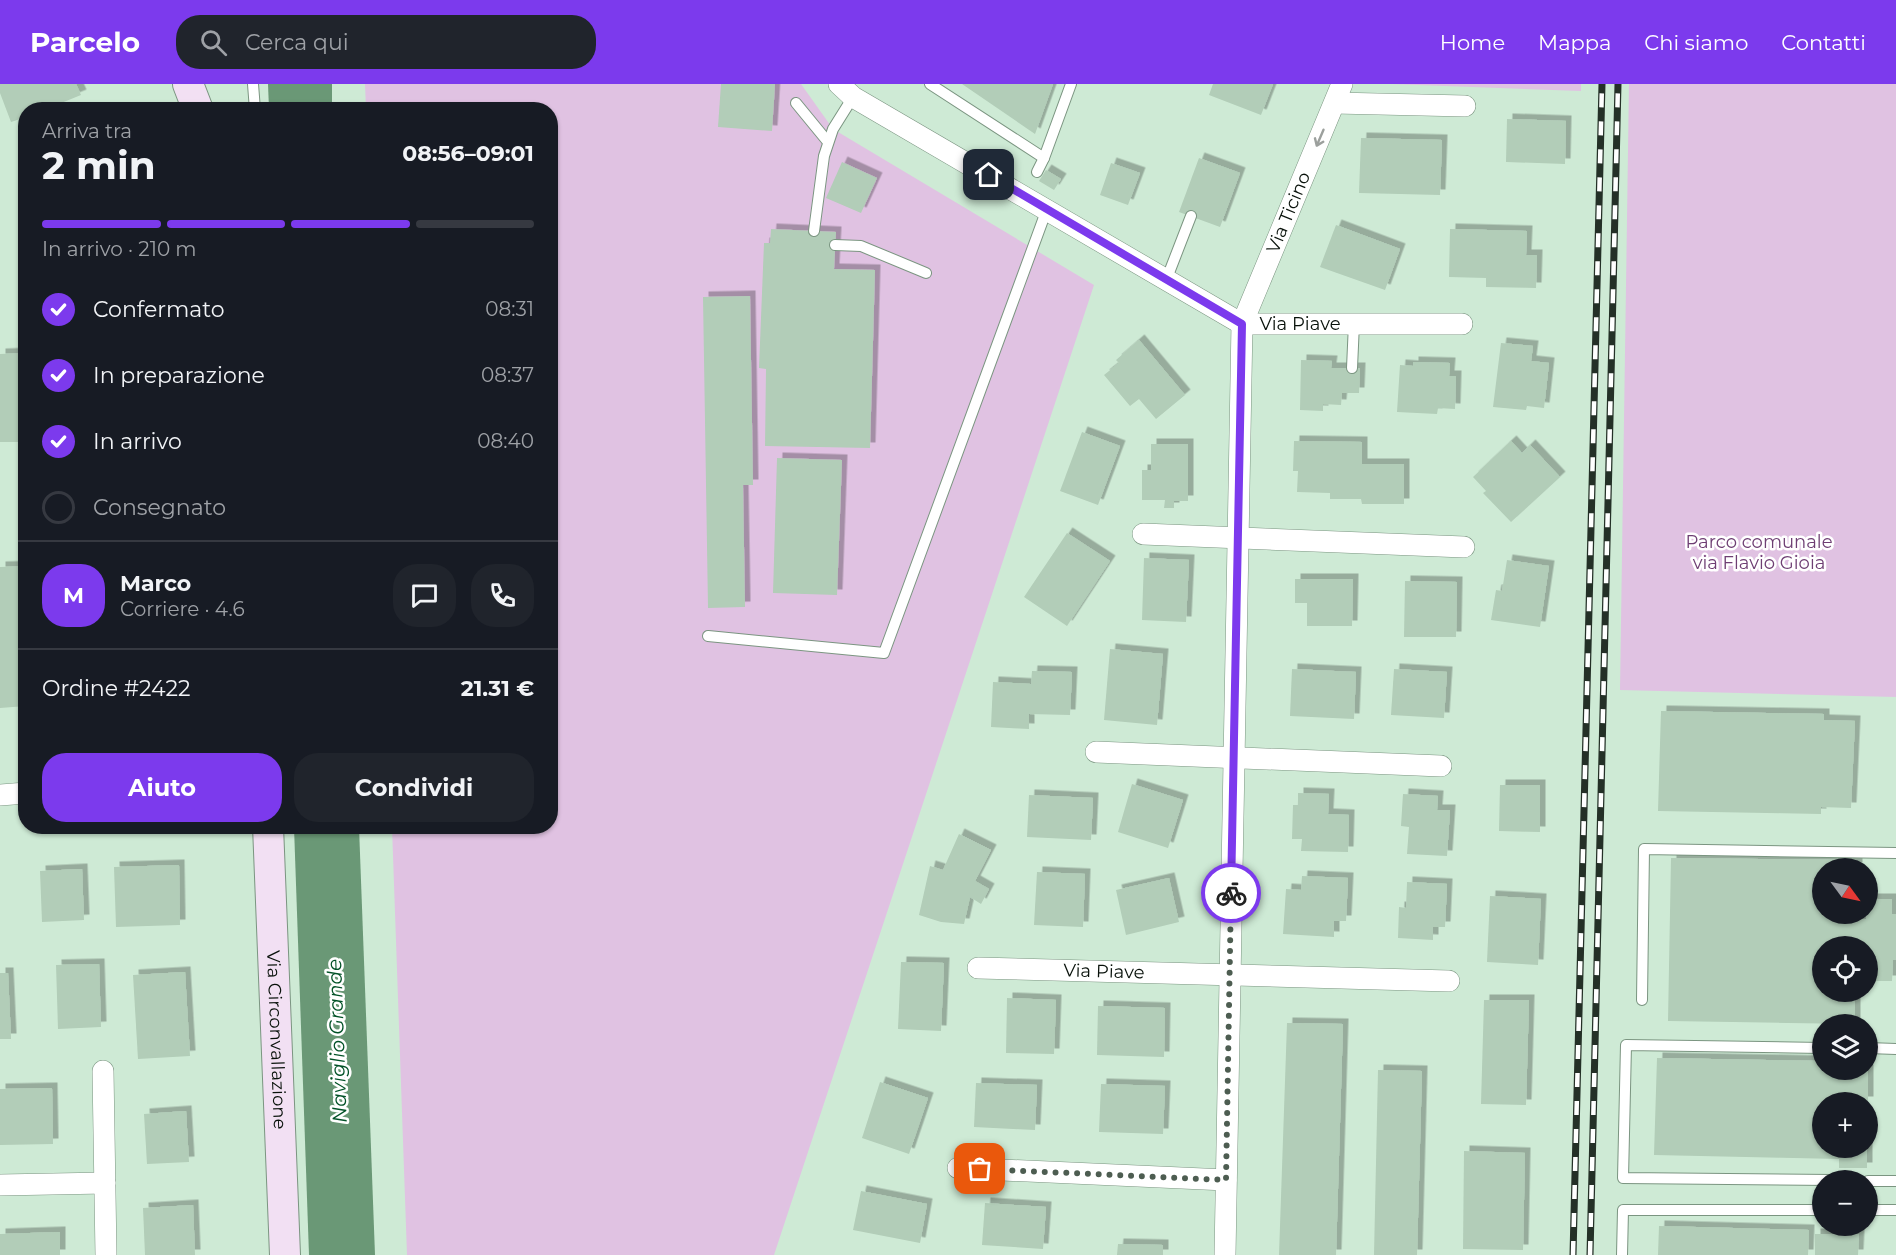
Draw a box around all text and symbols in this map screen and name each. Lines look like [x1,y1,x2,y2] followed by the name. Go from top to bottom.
[176,15,596,69] search box
[30,25,140,59] text: Parcelo
[197,26,230,59] icon: search
[245,29,349,56] text: Cerca qui
[1440,30,1505,55] text: Home
[1538,30,1611,55] text: Mappa
[1644,30,1748,55] text: Chi siamo
[1781,30,1866,55] text: Contatti
[42,119,132,143] text: Arriva tra
[1314,128,1325,147] one-way arrow
[402,140,534,167] text: 08:56–09:01
[42,141,156,189] text: 2 min
[963,149,1014,200] pin
[972,158,1005,191] icon: home
[1262,169,1315,256] street label: Via Ticino
[42,237,197,261] text: In arrivo · 210 m
[42,293,75,326] icon: check
[93,296,225,323] text: Confermato
[485,297,534,321] text: 08:31
[1259,313,1341,335] street label: Via Piave
[42,359,75,392] icon: check
[93,362,265,389] text: In preparazione
[481,363,534,387] text: 08:37
[42,425,75,458] icon: check
[93,428,182,455] text: In arrivo
[477,429,534,453] text: 08:40
[93,494,226,521] text: Consegnato
[1685,531,1833,574] park label: Parco comunale via Flavio Gioia
[393,564,456,627] button: chat
[471,564,534,627] button: phone
[120,570,191,597] text: Marco
[63,582,84,609] text: M
[120,597,245,621] text: Corriere · 4.6
[42,675,191,702] text: Ordine #2422
[461,675,534,702] text: 21.31 €
[42,753,282,822] button: Aiuto
[294,753,534,822] button: Condividi
[1812,858,1878,924] north arrow
[1812,858,1878,1236] map controls
[1201,863,1261,923] courier
[1215,877,1248,910] icon: bike
[1812,936,1878,1002] button: locate
[262,950,291,1130] street label: Via Circonvallazione
[322,959,352,1123] water label: Naviglio Grande
[1063,959,1145,984] street label: Via Piave
[1812,1014,1878,1080] button: layers
[1812,1092,1878,1158] button: +
[954,1143,1005,1194] pin
[963,1152,996,1185] icon: bag
[1812,1170,1878,1236] button: −

